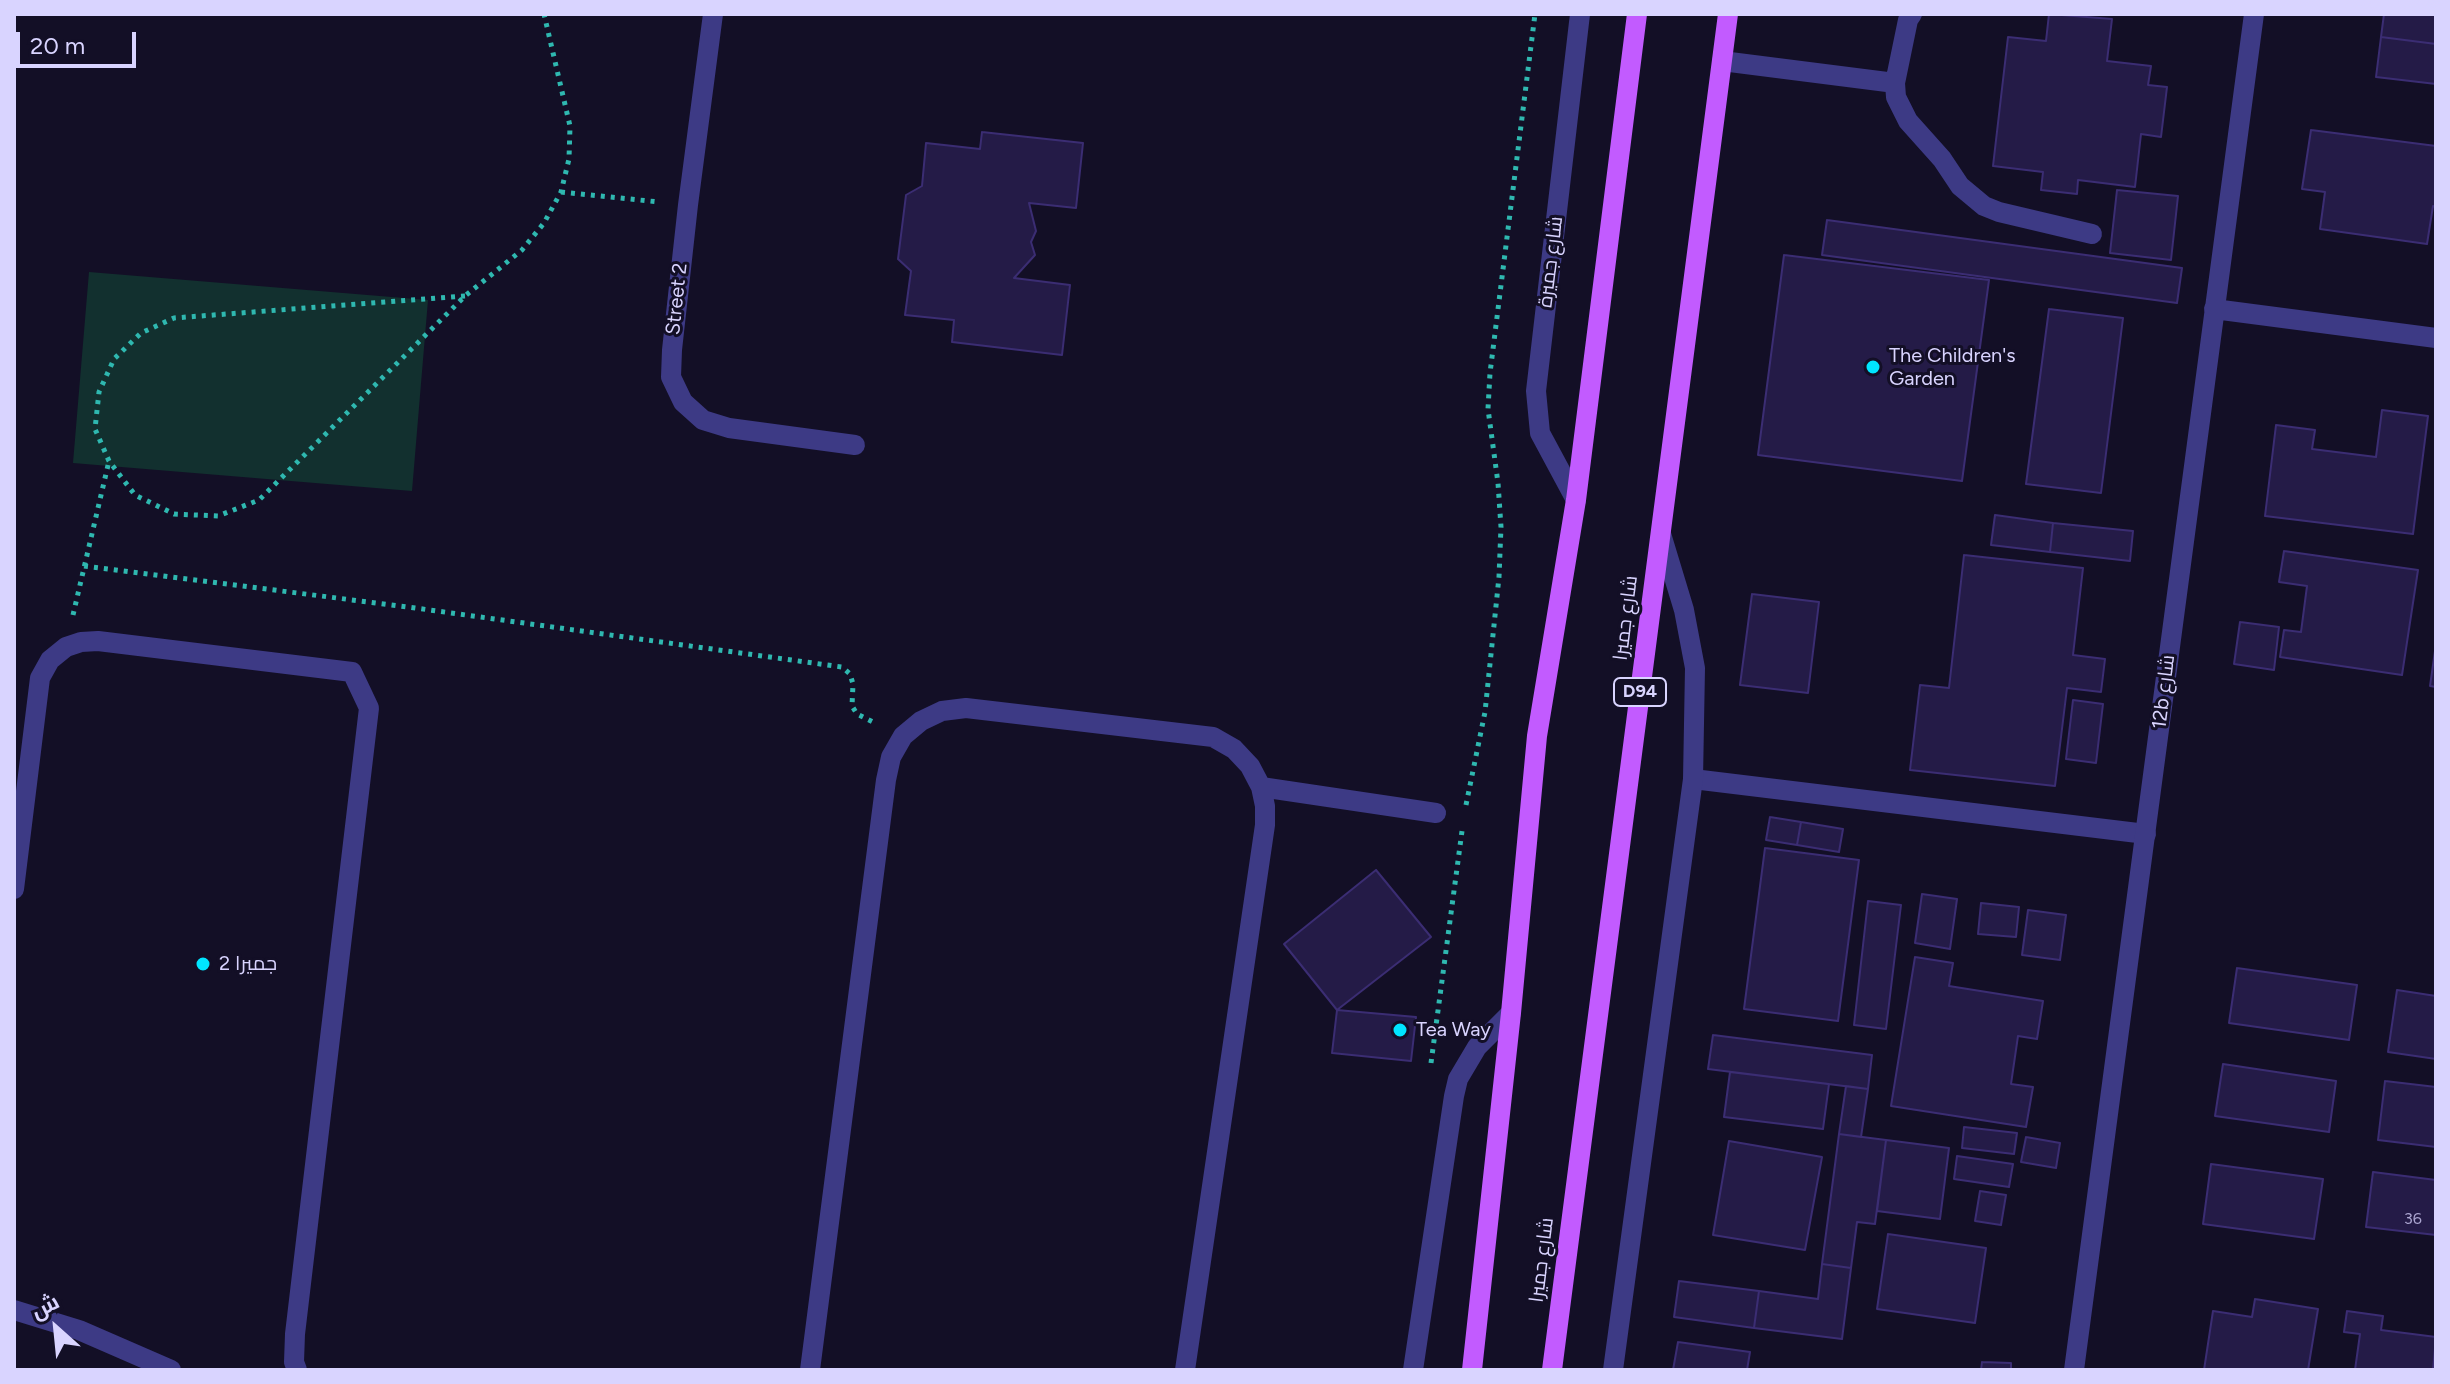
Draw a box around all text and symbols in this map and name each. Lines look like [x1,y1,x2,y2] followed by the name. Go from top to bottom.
[20,16,140,66] scale bar
[30,31,85,60] text: 20 m
[1533,215,1569,309] street label: شارع جميرة
[661,262,693,336] street label: Street 2
[1889,344,2016,391] place label: The Children's Garden
[1864,358,1882,376] marker: The Children's Garden
[1609,574,1643,662] street label: شارع جميرا
[2148,653,2180,731] street label: 12b شارع
[1614,678,1666,706] road number: D94
[219,952,277,976] place label: جميرا 2
[194,955,212,973] marker: جميرا 2
[1416,1018,1491,1042] place label: Tea Way
[1391,1021,1409,1039] marker: Tea Way
[2404,1209,2422,1229] house number: 36
[1525,1216,1559,1304] street label: شارع جميرا
[16,1288,96,1368] north arrow
[26,1288,64,1325] text: ش

